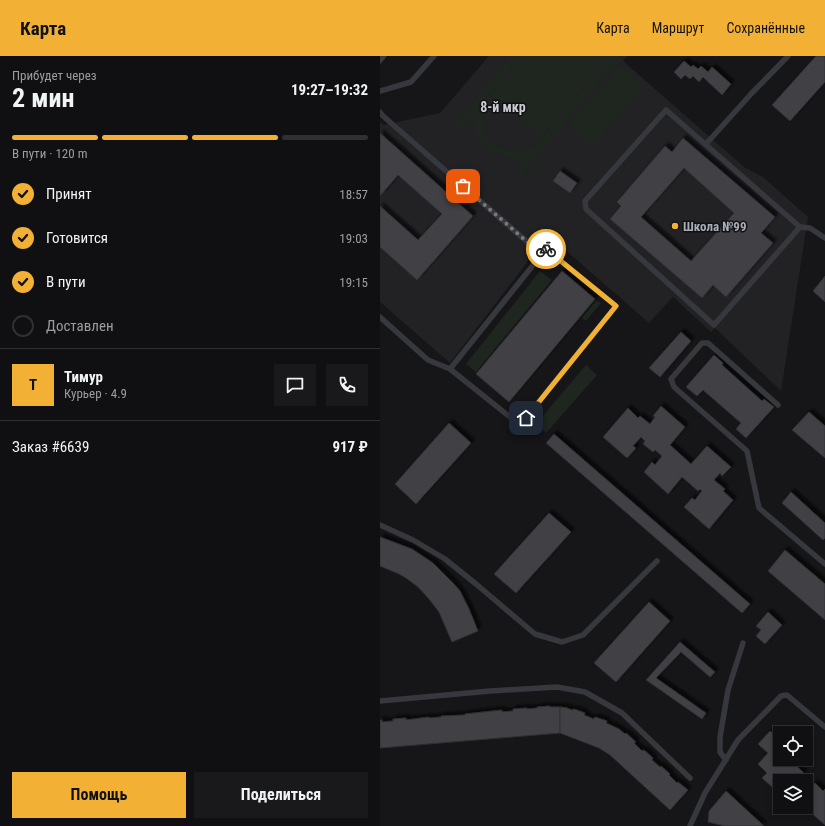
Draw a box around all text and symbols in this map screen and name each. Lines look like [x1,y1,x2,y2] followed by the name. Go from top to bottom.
[20,17,66,40] text: Карта
[596,20,630,36] text: Карта
[652,20,704,36] text: Маршрут
[726,20,805,36] text: Сохранённые
[12,68,97,83] text: Прибудет через
[291,81,368,99] text: 19:27–19:32
[12,83,74,113] text: 2 мин
[480,99,526,115] district label: 8-й мкр
[12,146,87,161] text: В пути · 120 m
[446,169,480,203] pin
[452,175,474,197] icon: bag
[12,183,34,205] icon: check
[46,185,92,203] text: Принят
[339,187,368,202] text: 18:57
[683,219,746,234] place label: Школа №99
[670,221,680,231] marker: Школа №99
[12,227,34,249] icon: check
[46,229,108,247] text: Готовится
[526,229,566,269] courier
[339,231,368,246] text: 19:03
[535,238,557,260] icon: bike
[12,271,34,293] icon: check
[46,273,86,291] text: В пути
[339,275,368,290] text: 19:15
[46,317,114,335] text: Доставлен
[274,364,316,406] button: chat
[326,364,368,406] button: phone
[64,368,103,386] text: Тимур
[29,376,37,394] text: Т
[64,386,127,401] text: Курьер · 4.9
[509,401,543,435] pin
[515,407,537,429] icon: home
[12,438,89,456] text: Заказ #6639
[332,438,368,456] text: 917 ₽
[773,726,813,814] map controls
[773,726,813,766] button: locate
[12,772,186,818] button: Помощь
[194,772,368,818] button: Поделиться
[773,774,813,814] button: layers

